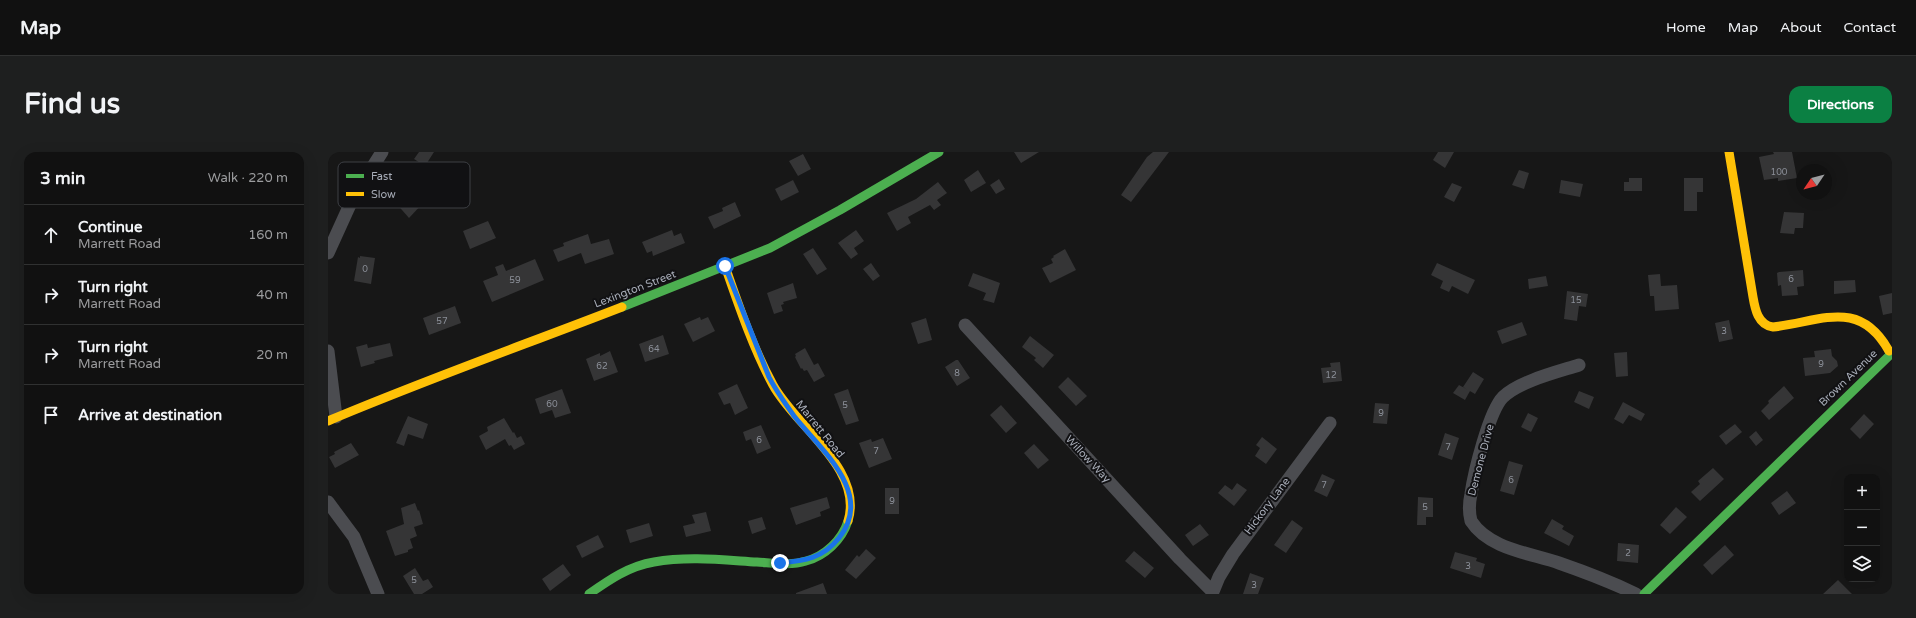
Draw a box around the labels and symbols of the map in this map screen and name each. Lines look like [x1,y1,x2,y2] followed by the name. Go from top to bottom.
[338,162,470,208] legend
[1796,164,1832,200] north arrow
[1771,167,1788,178] house number: 100
[371,170,392,183] text: Fast
[371,188,396,201] text: Slow
[716,257,734,275] route start
[362,264,368,275] house number: 0
[592,267,678,311] street label: Lexington Street
[1788,274,1794,285] house number: 6
[509,275,521,286] house number: 59
[1570,295,1582,306] house number: 15
[436,316,448,327] house number: 57
[1721,326,1727,337] house number: 3
[648,344,660,355] house number: 64
[1816,347,1880,409] street label: Brown Avenue
[1818,359,1824,370] house number: 9
[596,361,608,372] house number: 62
[954,368,960,379] house number: 8
[1325,370,1337,381] house number: 12
[793,398,847,460] street label: Marrett Road
[546,399,558,410] house number: 60
[842,400,848,411] house number: 5
[1378,408,1384,419] house number: 9
[1465,423,1497,497] street label: Demone Drive
[1063,433,1113,485] street label: Willow Way
[756,435,762,446] house number: 6
[1445,442,1451,453] house number: 7
[873,446,879,457] house number: 7
[1241,475,1293,537] street label: Hickory Lane
[1508,475,1514,486] house number: 6
[1321,480,1327,491] house number: 7
[889,496,895,507] house number: 9
[1422,502,1428,513] house number: 5
[1625,548,1631,559] house number: 2
[771,554,789,572] route end
[1465,561,1471,572] house number: 3
[411,575,417,586] house number: 5
[1251,580,1257,591] house number: 3

